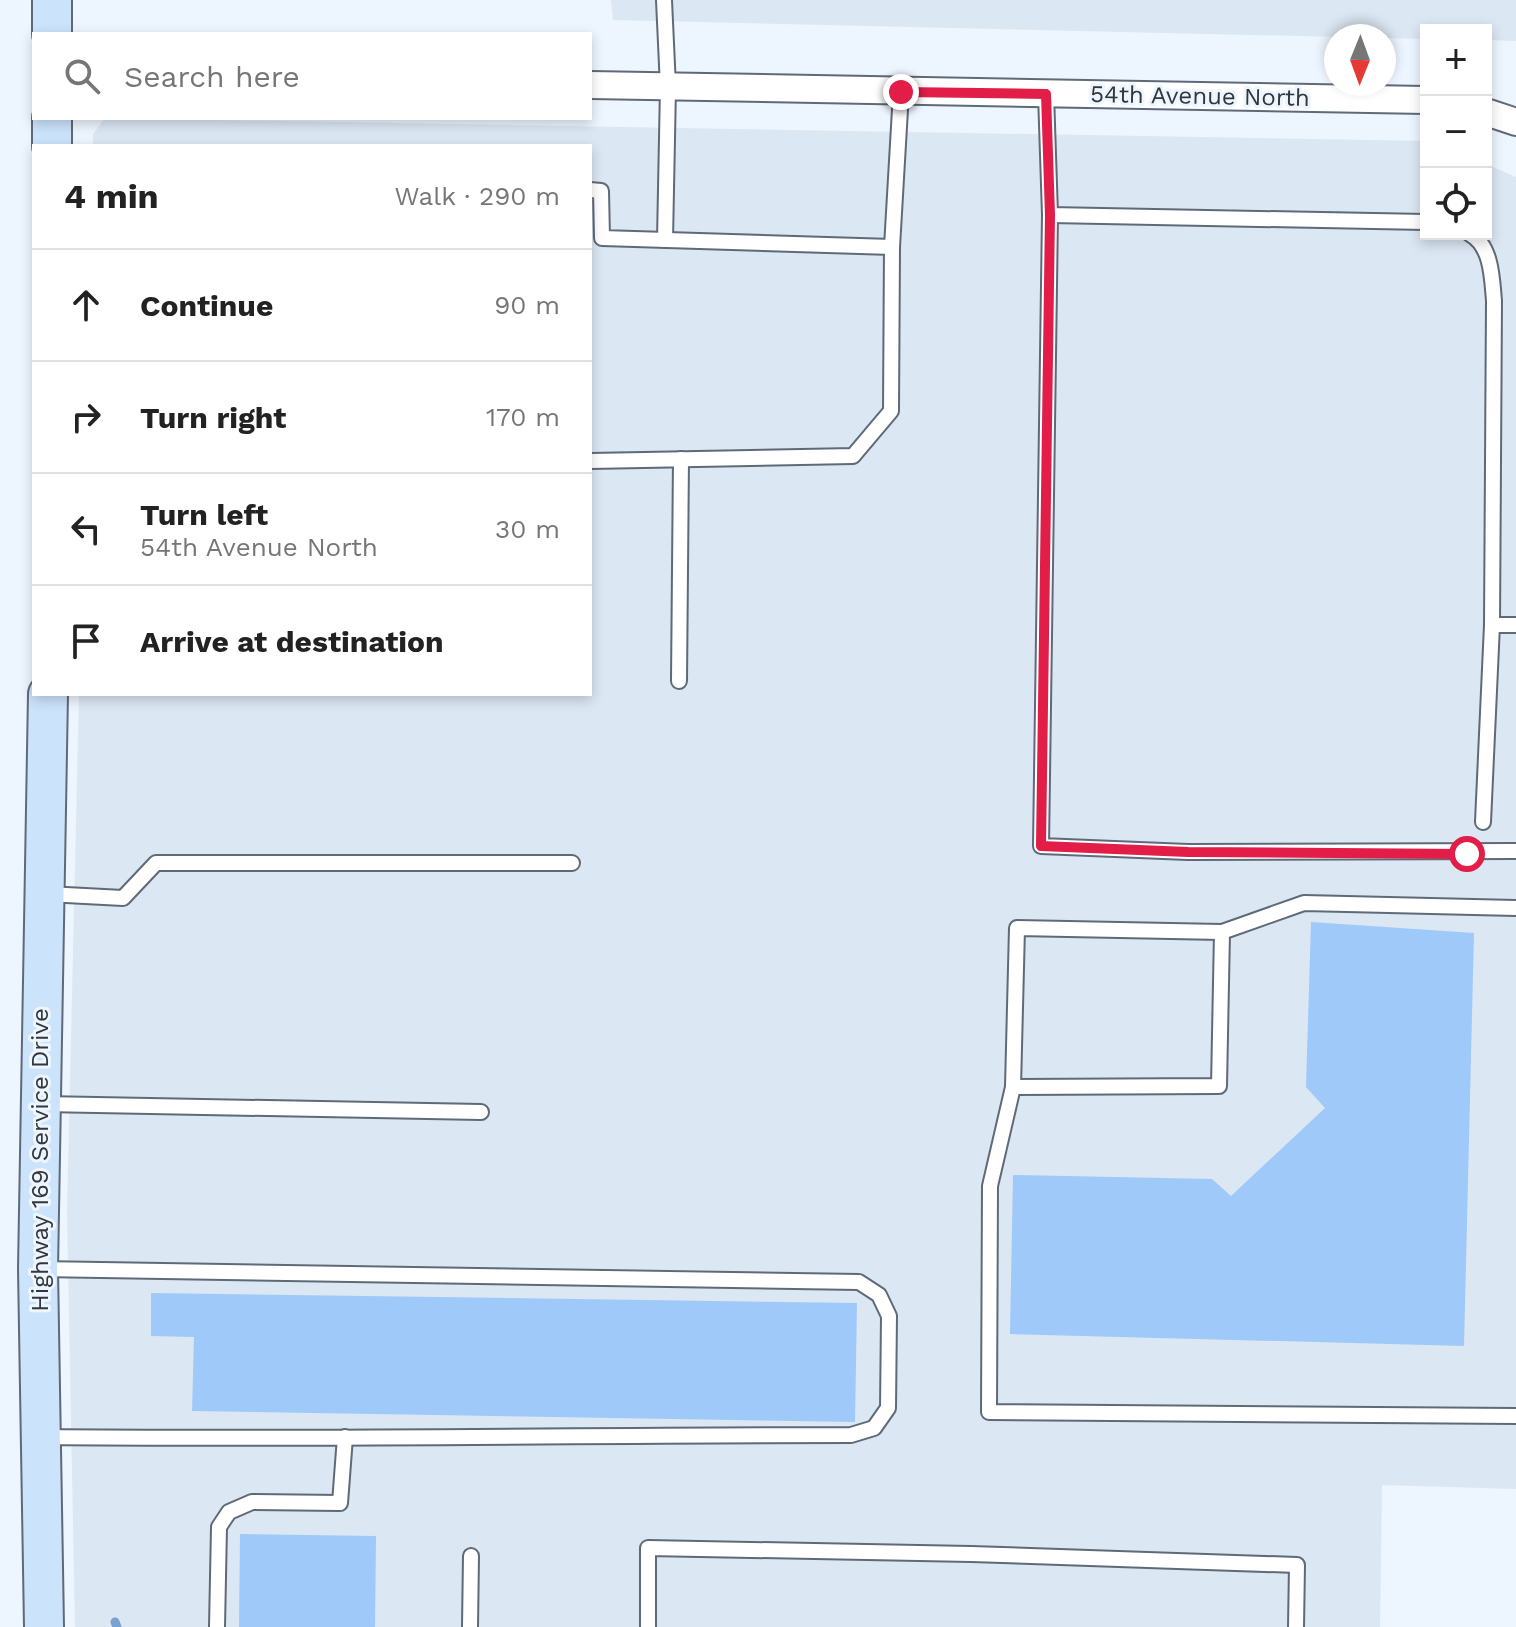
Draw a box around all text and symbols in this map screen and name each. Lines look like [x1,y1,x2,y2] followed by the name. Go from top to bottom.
[1324,24,1396,96] north arrow
[1420,24,1492,240] map controls
[1420,24,1492,96] button: +
[32,32,592,120] search box
[60,54,104,98] icon: search
[124,59,300,94] text: Search here
[883,74,919,110] route end
[1090,80,1310,112] street label: 54th Avenue North
[1420,96,1492,168] button: −
[1420,168,1492,240] button: locate
[64,176,159,216] text: 4 min
[395,181,560,211] text: Walk · 290 m
[64,283,108,327] icon: ahead
[140,288,273,323] text: Continue
[494,290,560,320] text: 90 m
[64,395,108,439] icon: right
[140,400,286,435] text: Turn right
[486,402,560,432] text: 170 m
[140,497,268,532] text: Turn left
[64,507,108,551] icon: left
[495,514,560,544] text: 30 m
[140,532,378,562] text: 54th Avenue North
[64,619,108,663] icon: arrive
[140,624,444,659] text: Arrive at destination
[1449,836,1485,872] route start
[26,1008,54,1312] street label: Highway 169 Service Drive

